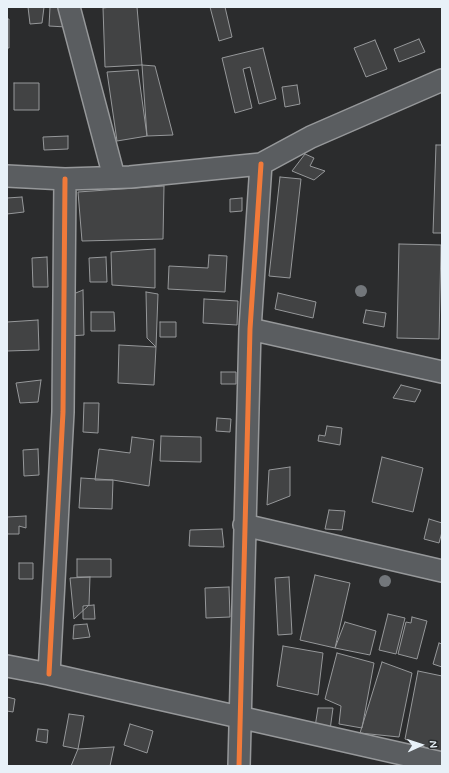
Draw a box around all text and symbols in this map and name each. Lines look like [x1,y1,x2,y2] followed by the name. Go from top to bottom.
[401,725,441,765] north arrow
[426,740,440,748] text: N

